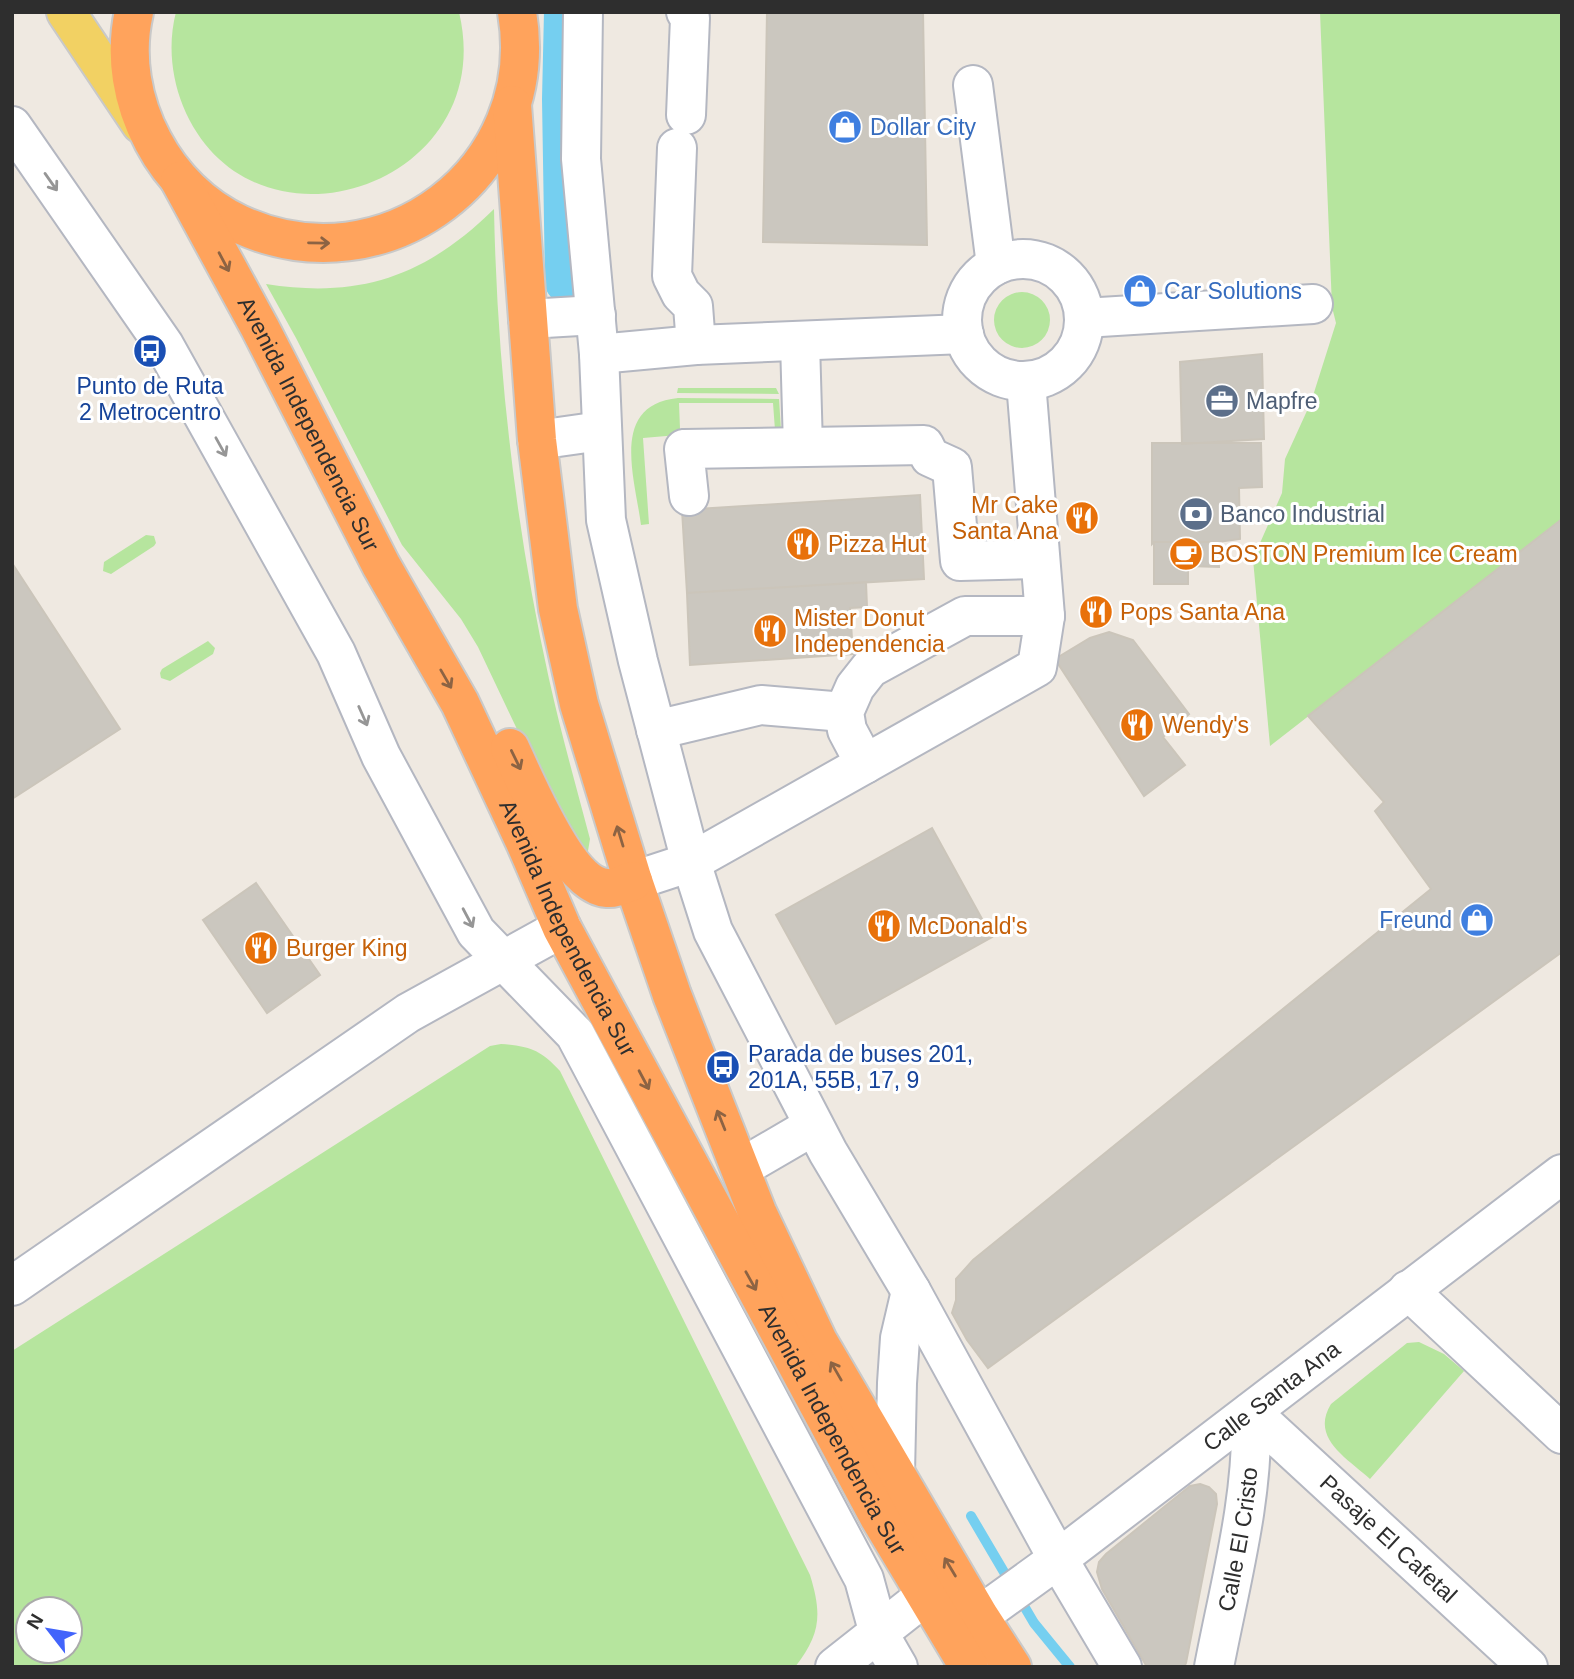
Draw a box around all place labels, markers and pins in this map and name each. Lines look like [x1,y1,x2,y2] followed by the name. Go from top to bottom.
[826,108,864,146] shop icon: Dollar City
[870,114,977,140] place label: Dollar City
[1121,272,1159,310] shop icon: Car Solutions
[1164,278,1302,304] place label: Car Solutions
[131,332,169,370] bus stop icon: Punto de Ruta 2 Metrocentro
[76,373,224,425] place label: Punto de Ruta 2 Metrocentro
[1203,382,1241,420] office icon: Mapfre
[1246,388,1318,414] place label: Mapfre
[952,492,1058,544] place label: Mr Cake Santa Ana
[1177,495,1215,533] bank icon: Banco Industrial
[1063,499,1101,537] restaurant icon: Mr Cake Santa Ana
[1220,501,1385,527] place label: Banco Industrial
[784,525,822,563] restaurant icon: Pizza Hut
[828,531,927,557] place label: Pizza Hut
[1167,535,1205,573] cafe icon: BOSTON Premium Ice Cream
[1210,541,1518,567] place label: BOSTON Premium Ice Cream
[1077,593,1115,631] restaurant icon: Pops Santa Ana
[1120,599,1285,625] place label: Pops Santa Ana
[794,605,945,657] place label: Mister Donut Independencia
[751,612,789,650] restaurant icon: Mister Donut Independencia
[1118,706,1156,744] restaurant icon: Wendy's
[1162,712,1249,738] place label: Wendy's
[1458,901,1496,939] shop icon: Freund
[865,907,903,945] restaurant icon: McDonald's
[1379,907,1452,933] place label: Freund
[908,913,1027,939] place label: McDonald's
[242,929,280,967] restaurant icon: Burger King
[286,935,407,961] place label: Burger King
[748,1041,973,1093] place label: Parada de buses 201, 201A, 55B, 17, 9
[704,1048,742,1086] bus stop icon: Parada de buses 201, 201A, 55B, 17, 9

